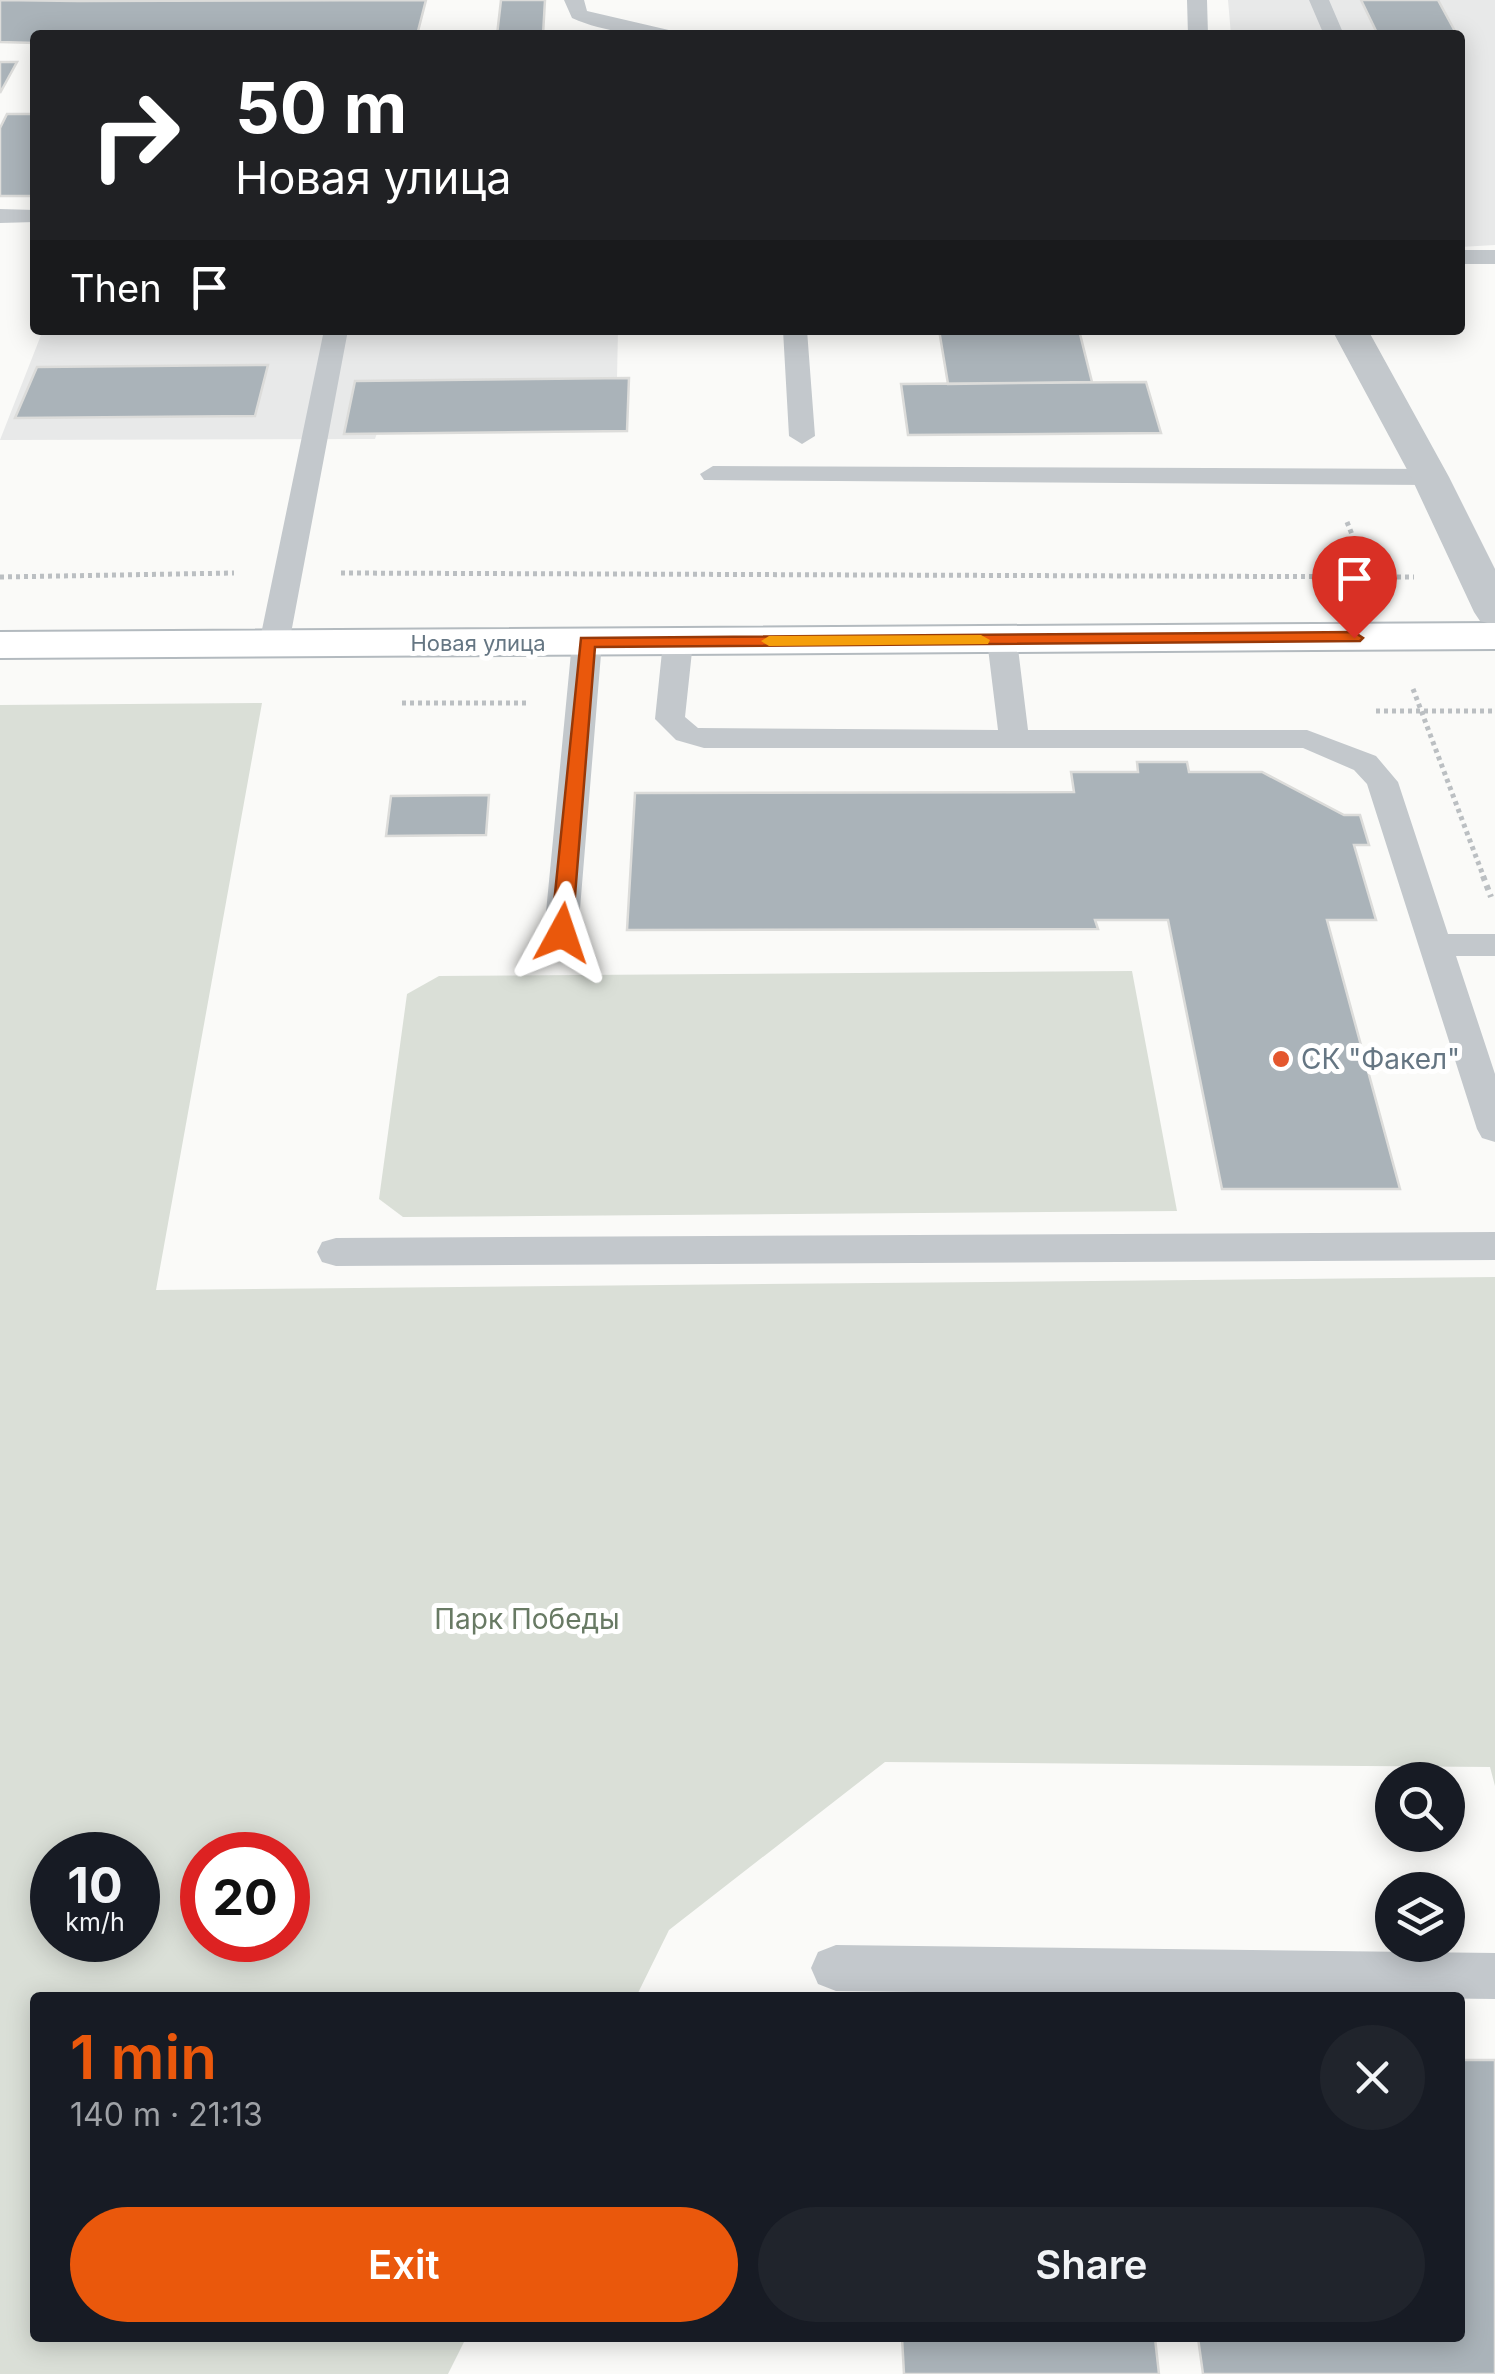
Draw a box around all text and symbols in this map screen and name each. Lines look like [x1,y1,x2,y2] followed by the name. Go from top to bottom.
[235,65,407,150] text: 50 m
[70,70,200,200] icon: right
[235,150,512,205] text: Новая улица
[182,260,237,315] icon: arrive
[70,265,162,311] text: Then
[1312,536,1397,639] pin
[1327,551,1382,606] icon: arrive
[410,630,546,656] street label: Новая улица
[510,881,614,985] position arrow
[1301,1042,1460,1076] place label: СК "Факел"
[1270,1048,1292,1070] marker: СК "Факел"
[434,1602,620,1636] park label: Парк Победы
[1375,1762,1465,1962] map controls
[1375,1762,1465,1852] button: search
[180,1832,310,1962] speed limit sign: 20
[67,1855,123,1915] text: 10
[1375,1872,1465,1962] button: layers
[65,1907,125,1937] text: km/h
[70,2021,217,2093] text: 1 min
[1320,2025,1425,2130] button: close
[70,2095,263,2134] text: 140 m · 21:13
[70,2207,738,2322] button: Exit
[758,2207,1425,2322] button: Share

